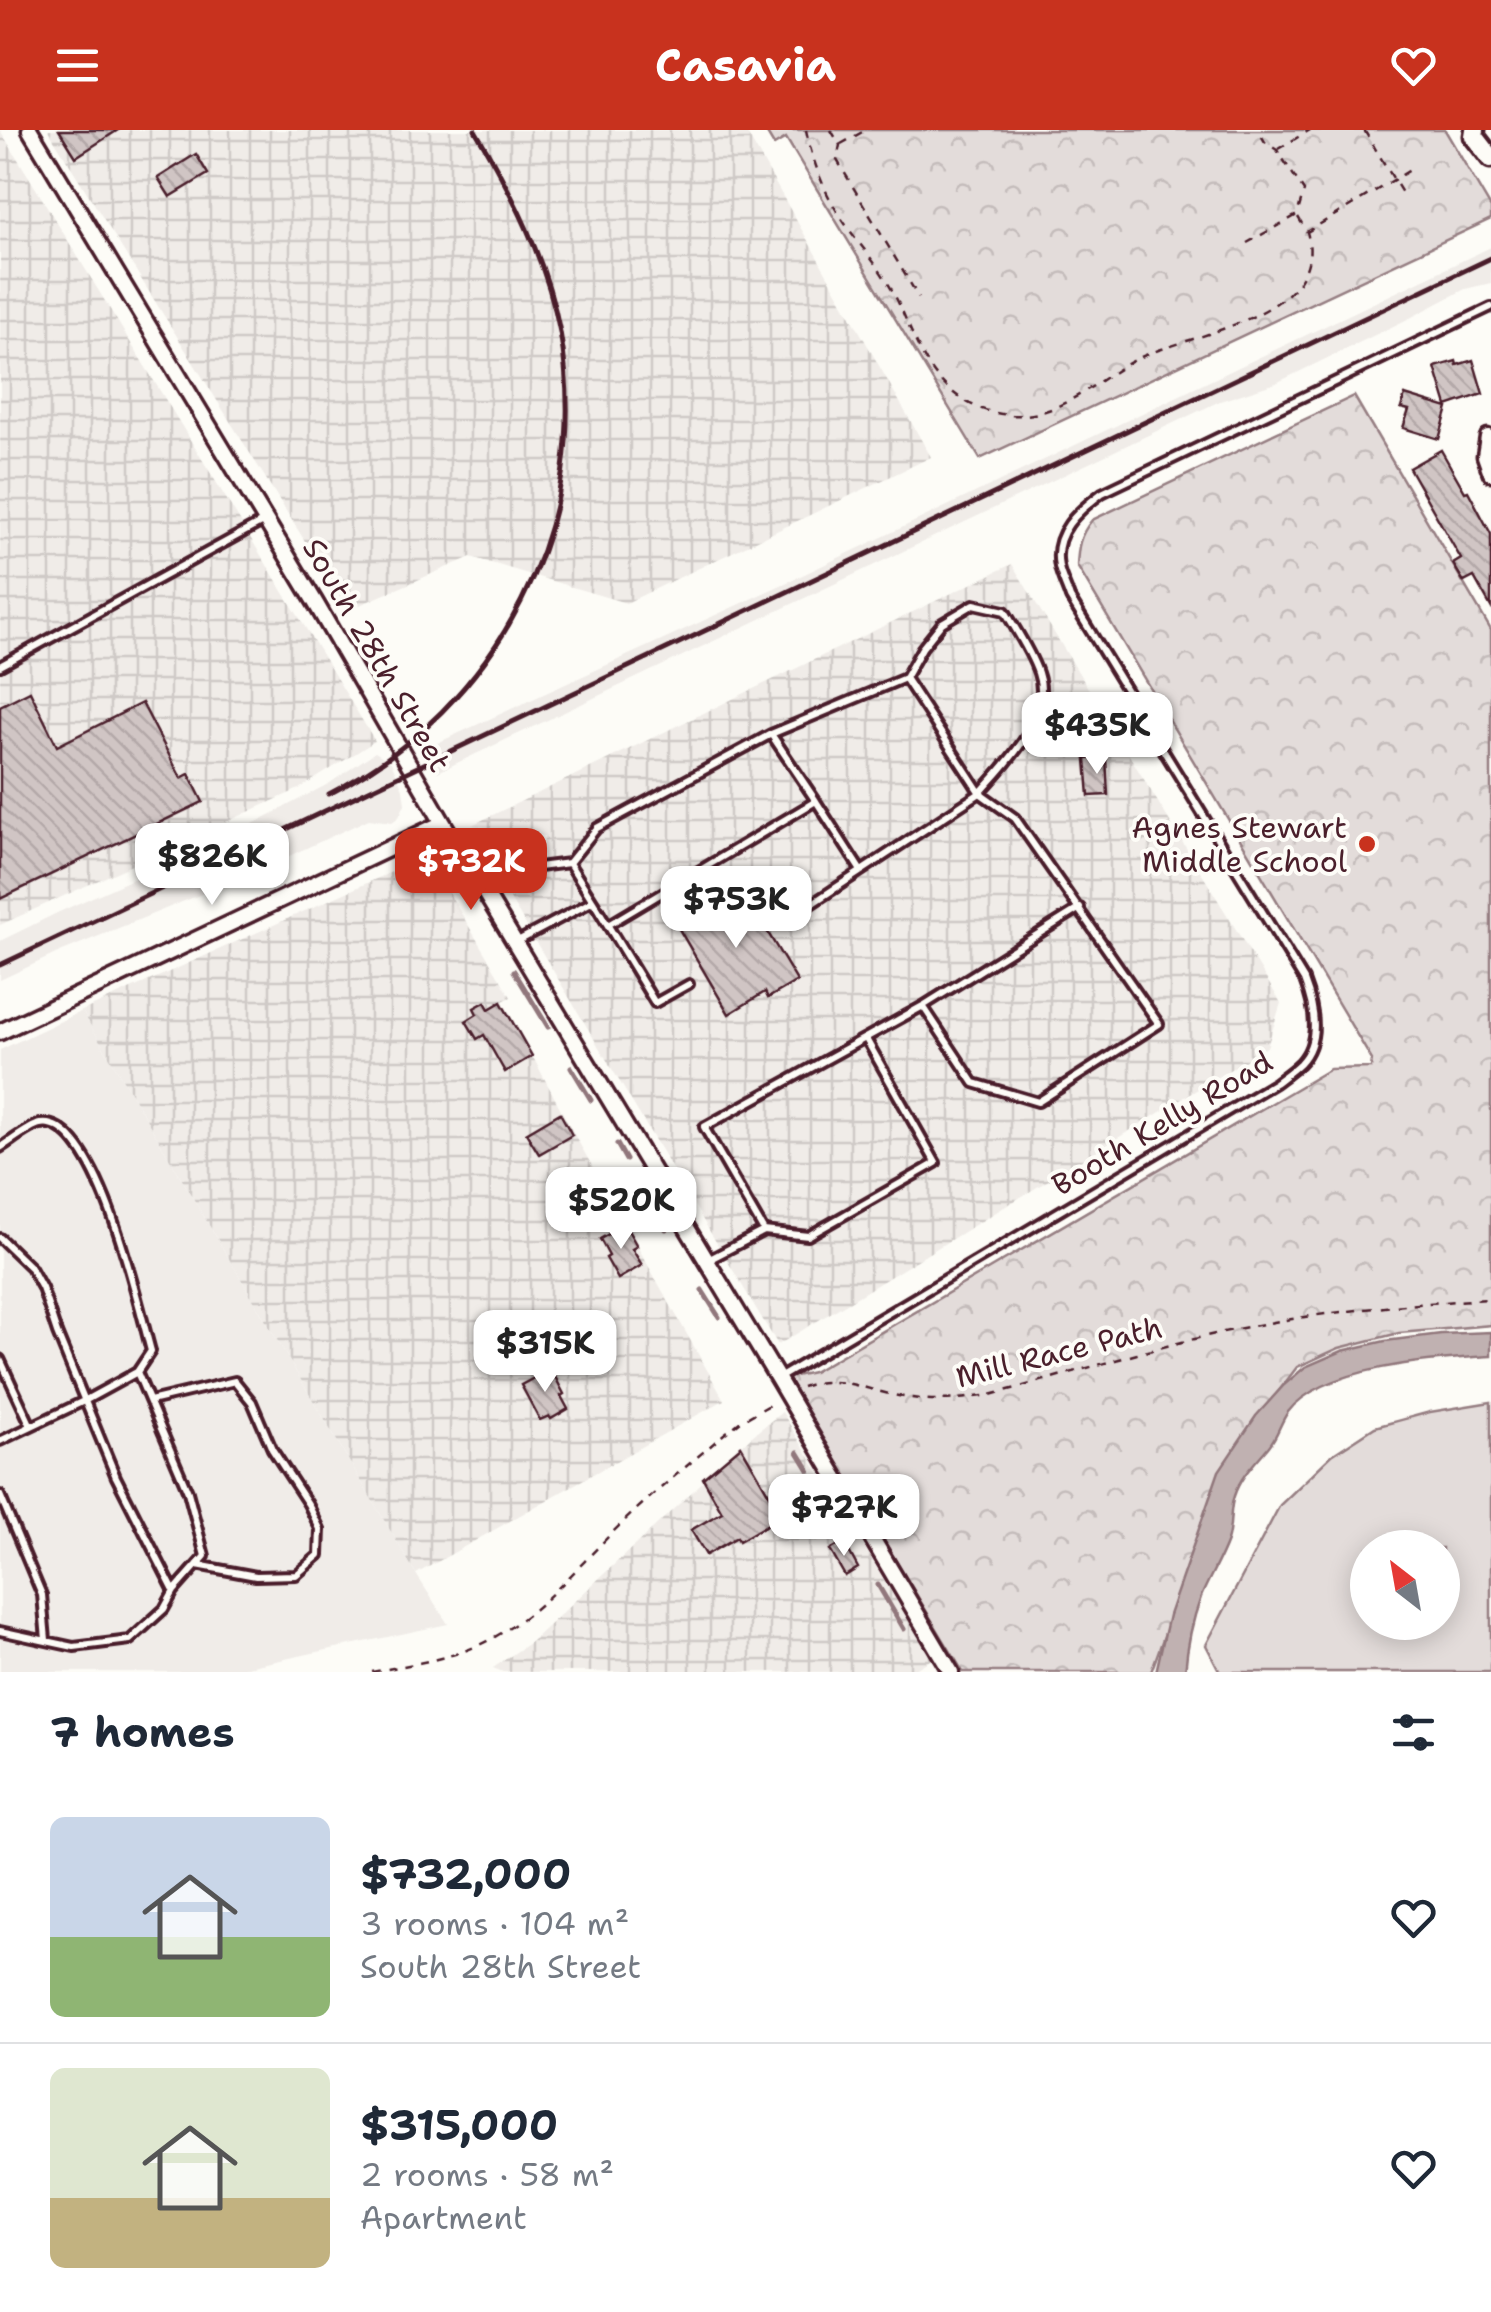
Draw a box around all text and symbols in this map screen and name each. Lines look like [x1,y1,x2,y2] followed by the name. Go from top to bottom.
[655,35,836,95] text: Casavia
[50,38,105,93] icon: menu
[1386,38,1441,93] icon: heart
[293,531,461,779] street label: South 28th Street
[1027,692,1167,777] pin: $435K
[1044,703,1150,746] text: $435K
[1131,807,1347,882] place label: Agnes Stewart Middle School
[142,823,282,908] pin: $826K
[401,828,541,913] pin: $732K
[1356,833,1378,855] marker: Agnes Stewart Middle School
[157,834,267,877] text: $826K
[417,839,525,882] text: $732K
[666,866,806,951] pin: $753K
[683,877,789,920] text: $753K
[1044,1041,1280,1205] street label: Booth Kelly Road
[551,1167,691,1252] pin: $520K
[567,1178,675,1221] text: $520K
[952,1307,1166,1397] street label: Mill Race Path
[475,1310,615,1395] pin: $315K
[495,1321,595,1364] text: $315K
[774,1474,914,1559] pin: $727K
[790,1485,898,1528] text: $727K
[1350,1530,1460,1640] north arrow
[1350,1530,1460,1640] map controls
[50,1704,235,1760] text: 7 homes
[1386,1705,1441,1760] icon: filters
[360,1846,571,1902] text: $732,000
[130,1857,250,1977] icon: home
[1386,1890,1441,1945] icon: heart
[360,1902,629,1945] text: 3 rooms · 104 m²
[360,1945,641,1988] text: South 28th Street
[360,2097,558,2153] text: $315,000
[130,2108,250,2228] icon: home
[1386,2141,1441,2196] icon: heart
[360,2153,614,2196] text: 2 rooms · 58 m²
[360,2196,527,2239] text: Apartment

